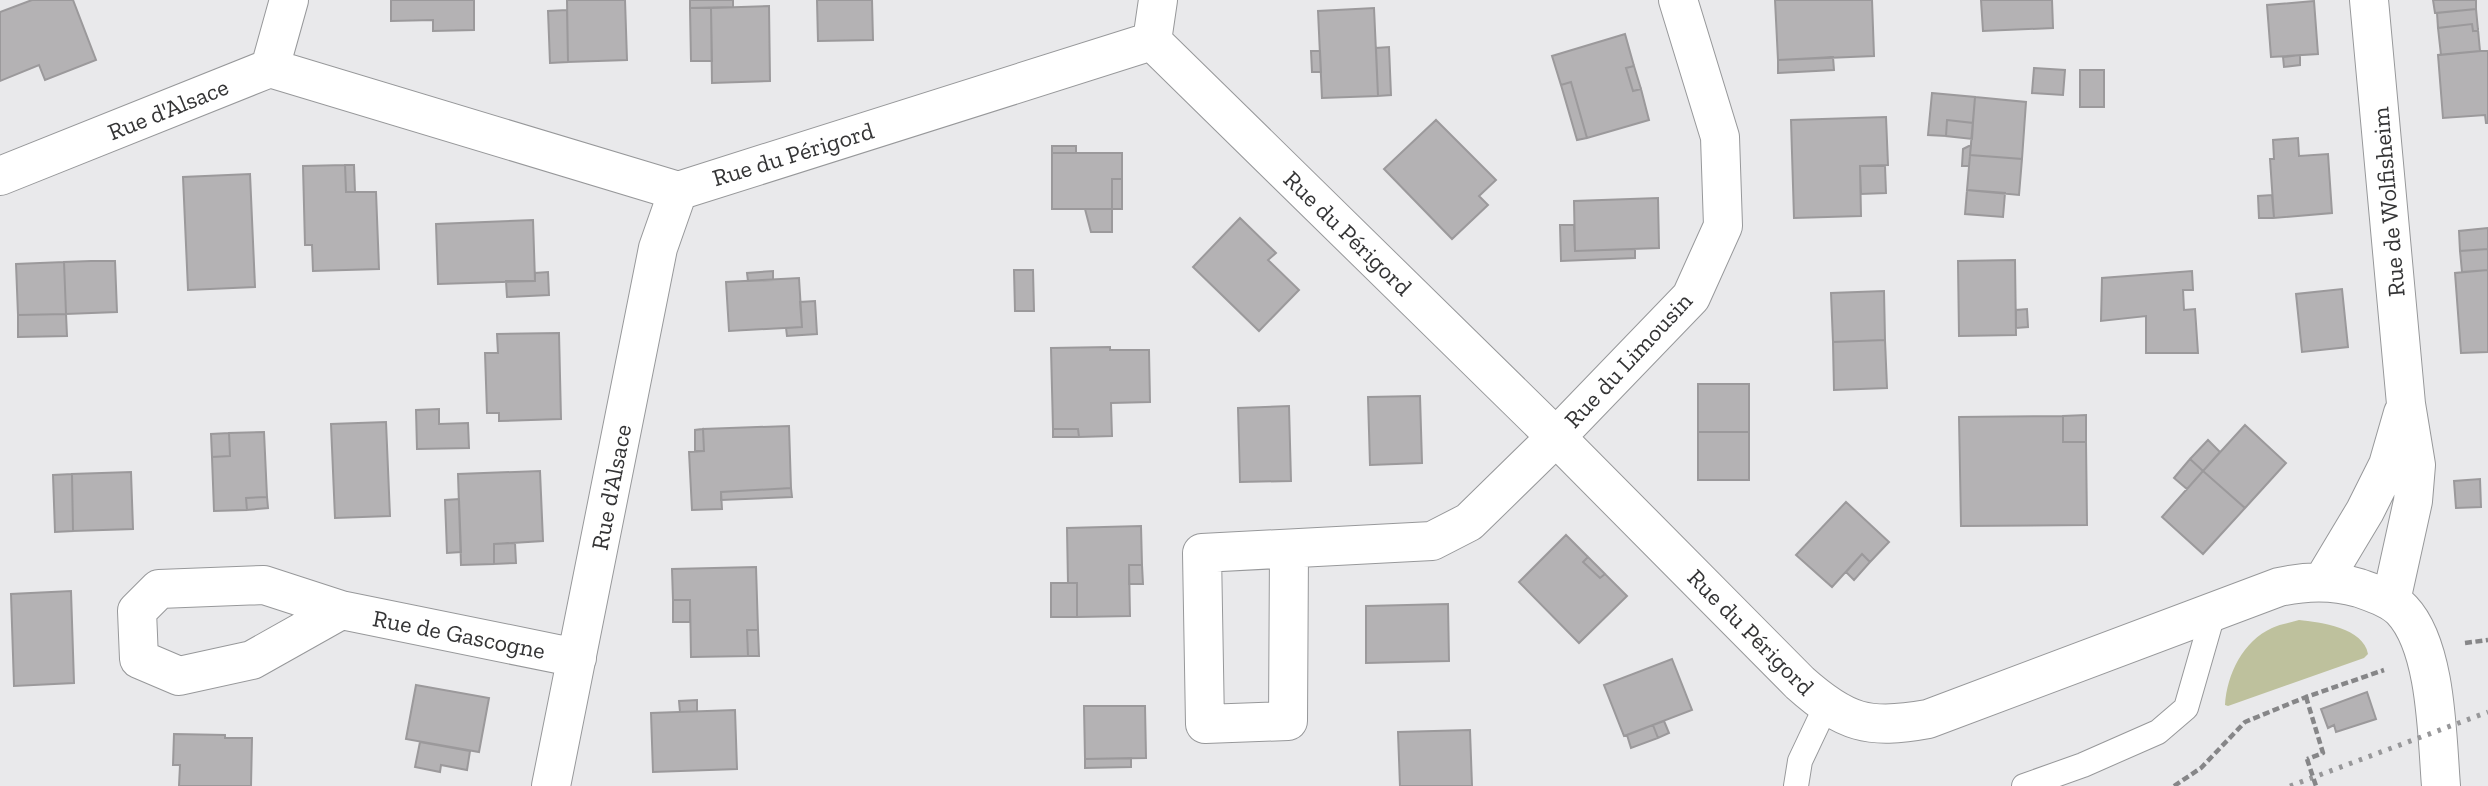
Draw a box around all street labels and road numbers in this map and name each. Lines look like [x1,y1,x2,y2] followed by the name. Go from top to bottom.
[103,72,233,146] street label: Rue d'Alsace
[2365,106,2411,298] street label: Rue de Wolfisheim
[709,116,877,192] street label: Rue du Périgord
[1278,165,1418,301] street label: Rue du Périgord
[1558,286,1698,434] street label: Rue du Limousin
[585,422,637,552] street label: Rue d'Alsace
[1682,563,1820,701] street label: Rue du Périgord
[370,603,548,665] street label: Rue de Gascogne

